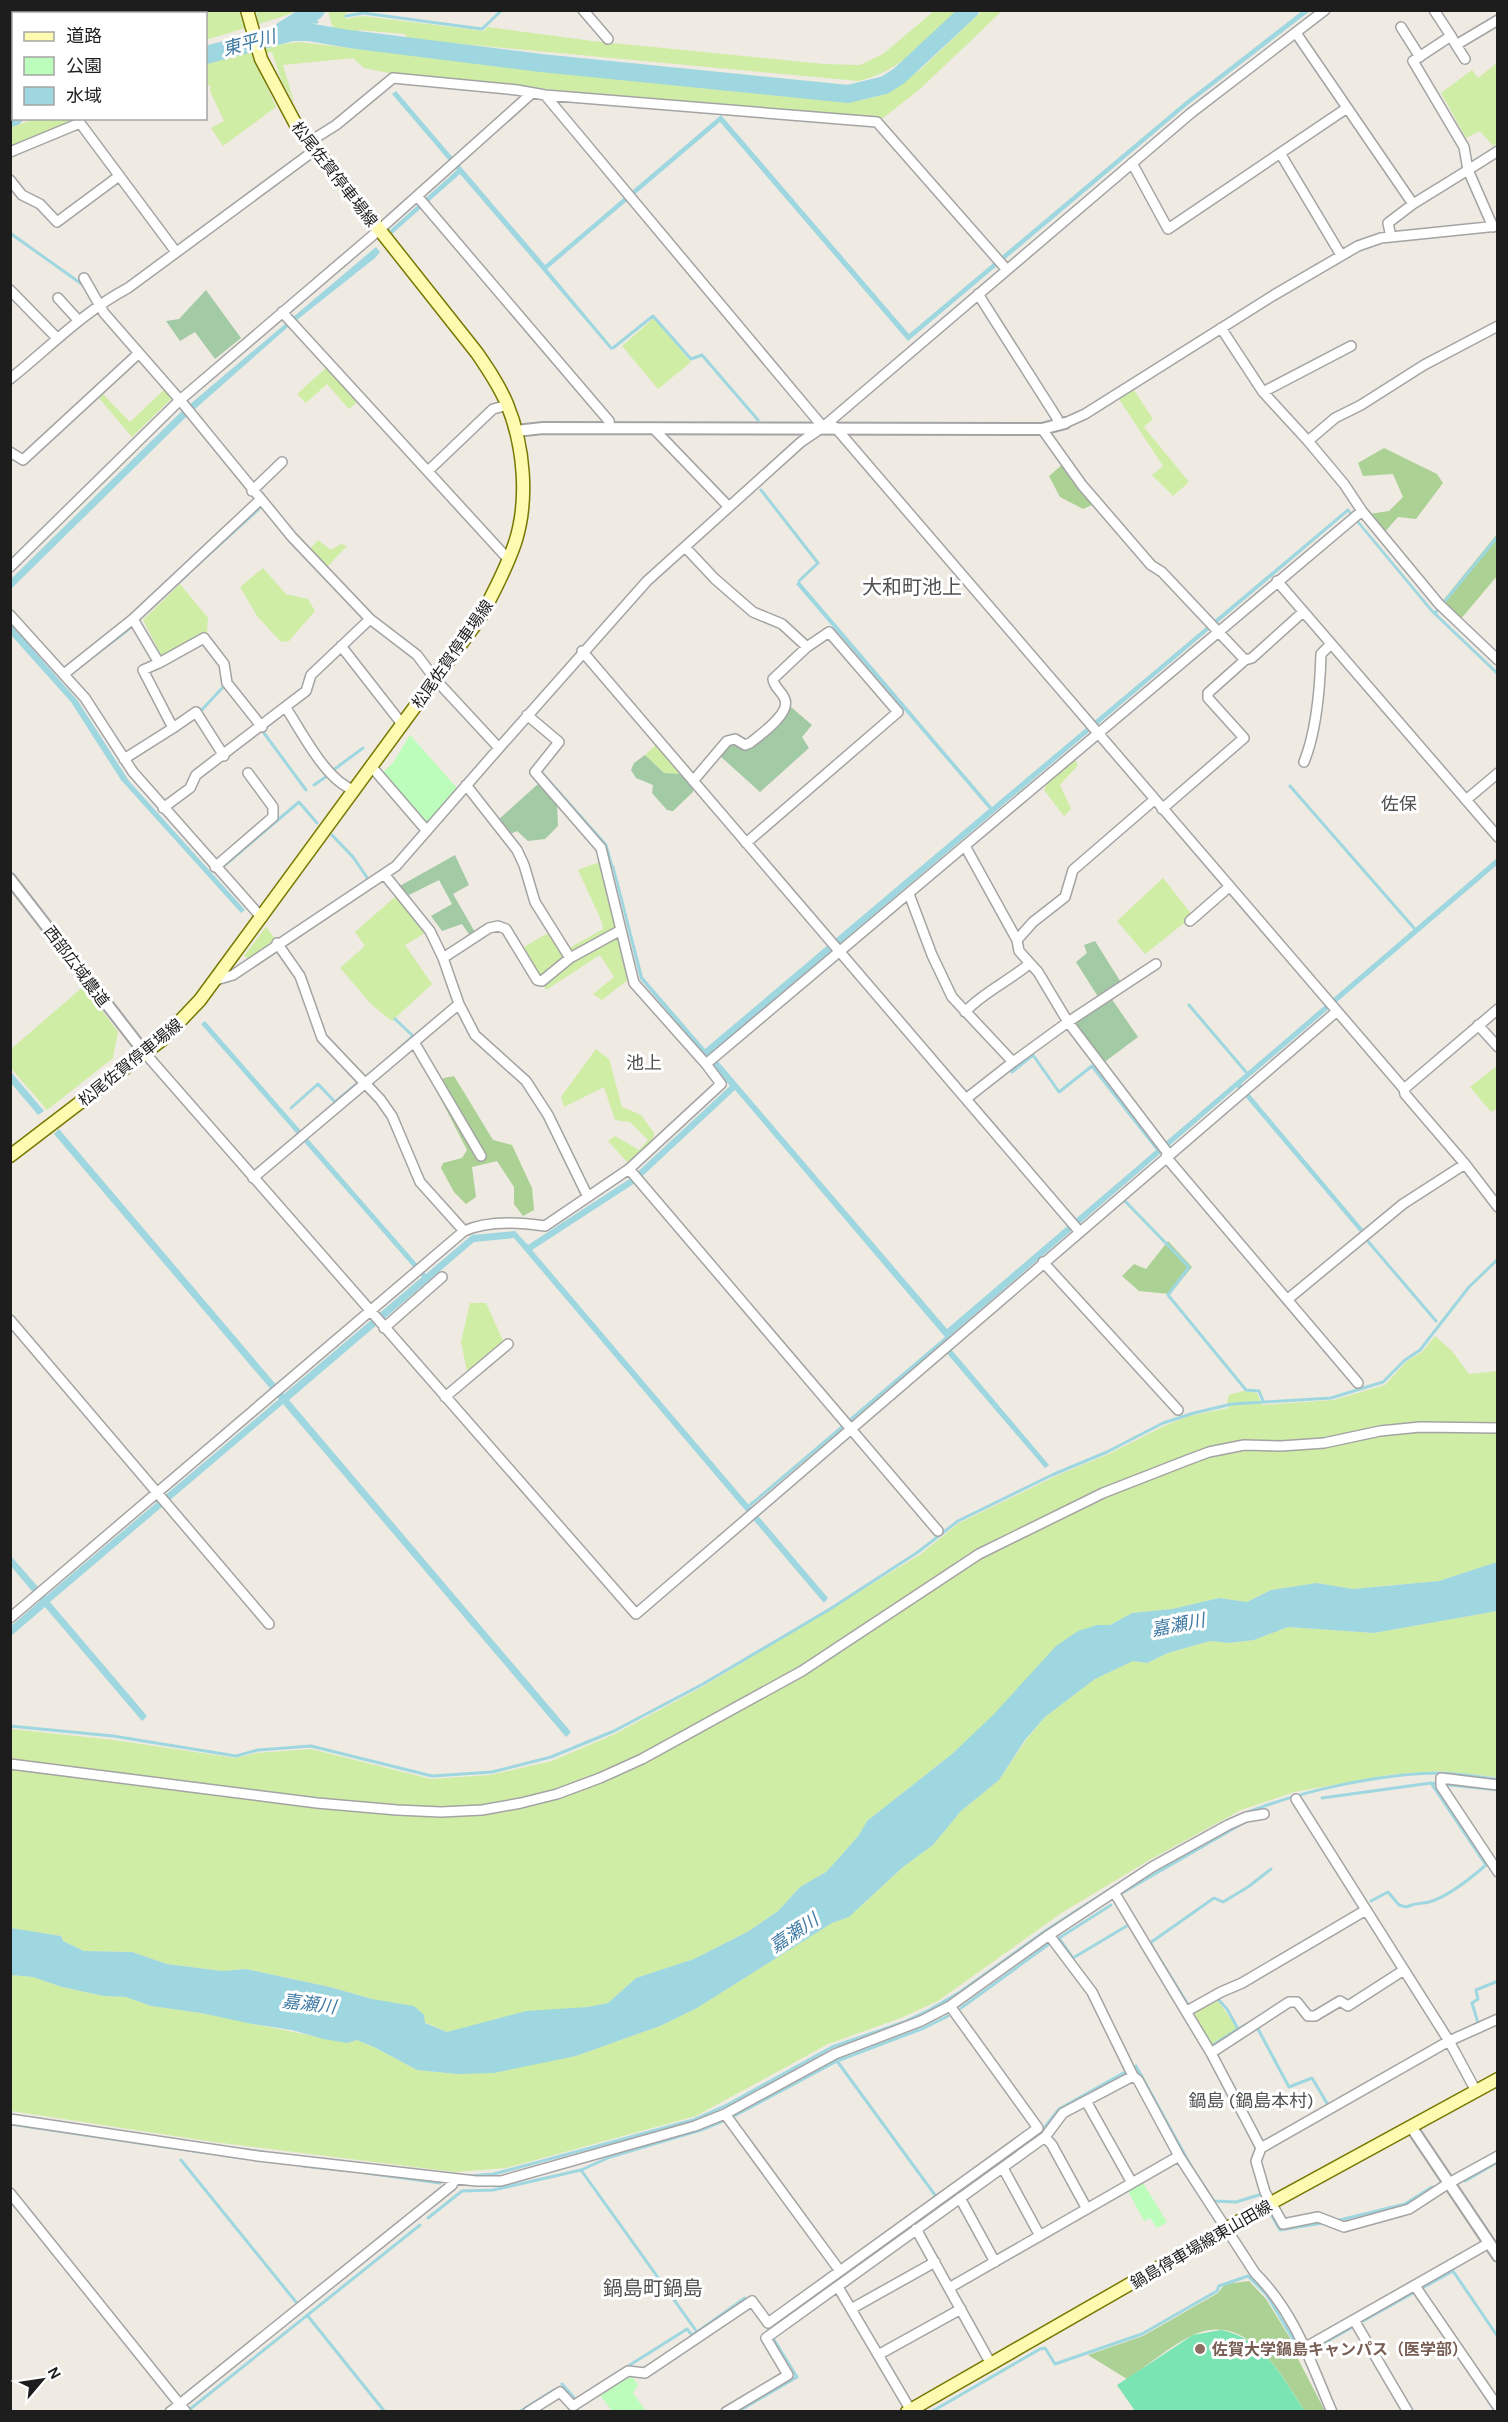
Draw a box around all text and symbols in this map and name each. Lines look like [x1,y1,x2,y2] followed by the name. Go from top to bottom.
[12,12,207,120] legend
[66,25,102,47] text: 道路
[220,25,280,61] water label: 東平川
[66,55,102,77] text: 公園
[66,85,102,107] text: 水域
[288,118,381,231] street label: 松尾佐賀停車場線
[862,576,962,599] district label: 大和町池上
[408,596,497,712] street label: 松尾佐賀停車場線
[1381,793,1417,815] district label: 佐保
[40,922,113,1010] street label: 西部広域農道
[75,1015,186,1110] street label: 松尾佐賀停車場線
[626,1052,662,1074] district label: 池上
[1149,1609,1209,1641] water label: 嘉瀬川
[765,1908,824,1957] water label: 嘉瀬川
[281,1990,339,2018] water label: 嘉瀬川
[1188,2090,1314,2112] district label: 鍋島 (鍋島本村)
[1127,2196,1275,2293] street label: 鍋島停車場線東山田線
[603,2277,703,2300] district label: 鍋島町鍋島
[1211,2340,1468,2359] place label: 佐賀大学鍋島キャンパス（医学部）
[1193,2342,1207,2356] marker: 佐賀大学鍋島キャンパス（医学部）
[12,2350,72,2410] north arrow
[44,2363,66,2383] text: N

